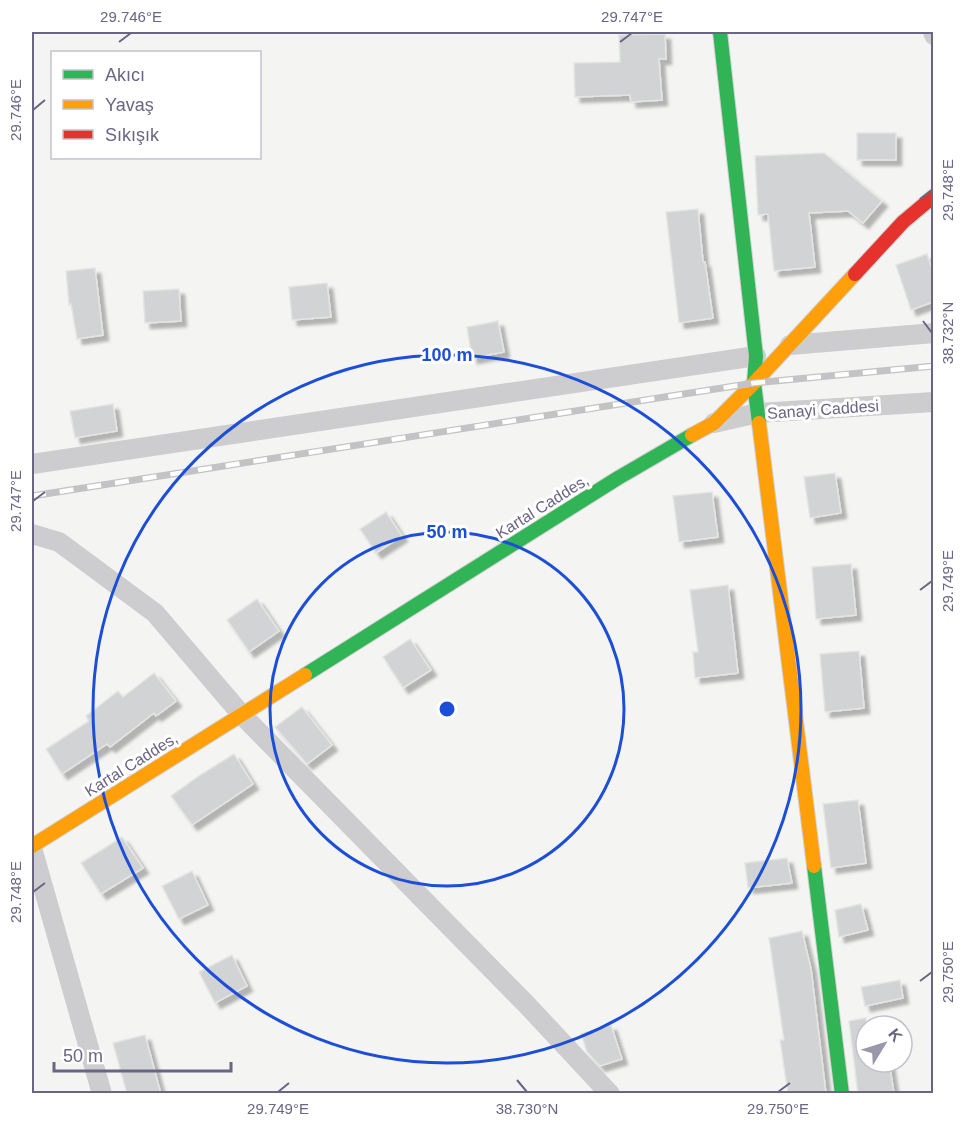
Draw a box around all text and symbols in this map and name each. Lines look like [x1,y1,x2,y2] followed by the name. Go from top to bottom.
[100,8,162,25] text: 29.746°E
[601,8,663,25] text: 29.747°E
[51,51,261,159] legend
[105,65,145,85] text: Akıcı
[7,79,24,141] text: 29.746°E
[105,95,154,115] text: Yavaş
[105,125,160,145] text: Sıkışık
[939,159,956,221] text: 29.748°E
[939,302,956,364] text: 38.732°N
[421,345,473,365] text: 100 m
[767,397,880,422] street label: Sanayi Caddesi
[7,470,24,532] text: 29.747°E
[493,471,592,542] street label: Kartal Caddes,
[426,522,468,542] text: 50 m
[939,550,956,612] text: 29.749°E
[437,699,457,719] centre of rings
[82,729,181,800] street label: Kartal Caddes,
[7,861,24,923] text: 29.748°E
[939,941,956,1003] text: 29.750°E
[854,1014,914,1074] north arrow
[885,1025,906,1045] text: K
[54,1035,231,1073] scale bar
[63,1046,103,1066] text: 50 m
[247,1100,309,1117] text: 29.749°E
[496,1100,558,1117] text: 38.730°N
[747,1100,809,1117] text: 29.750°E

